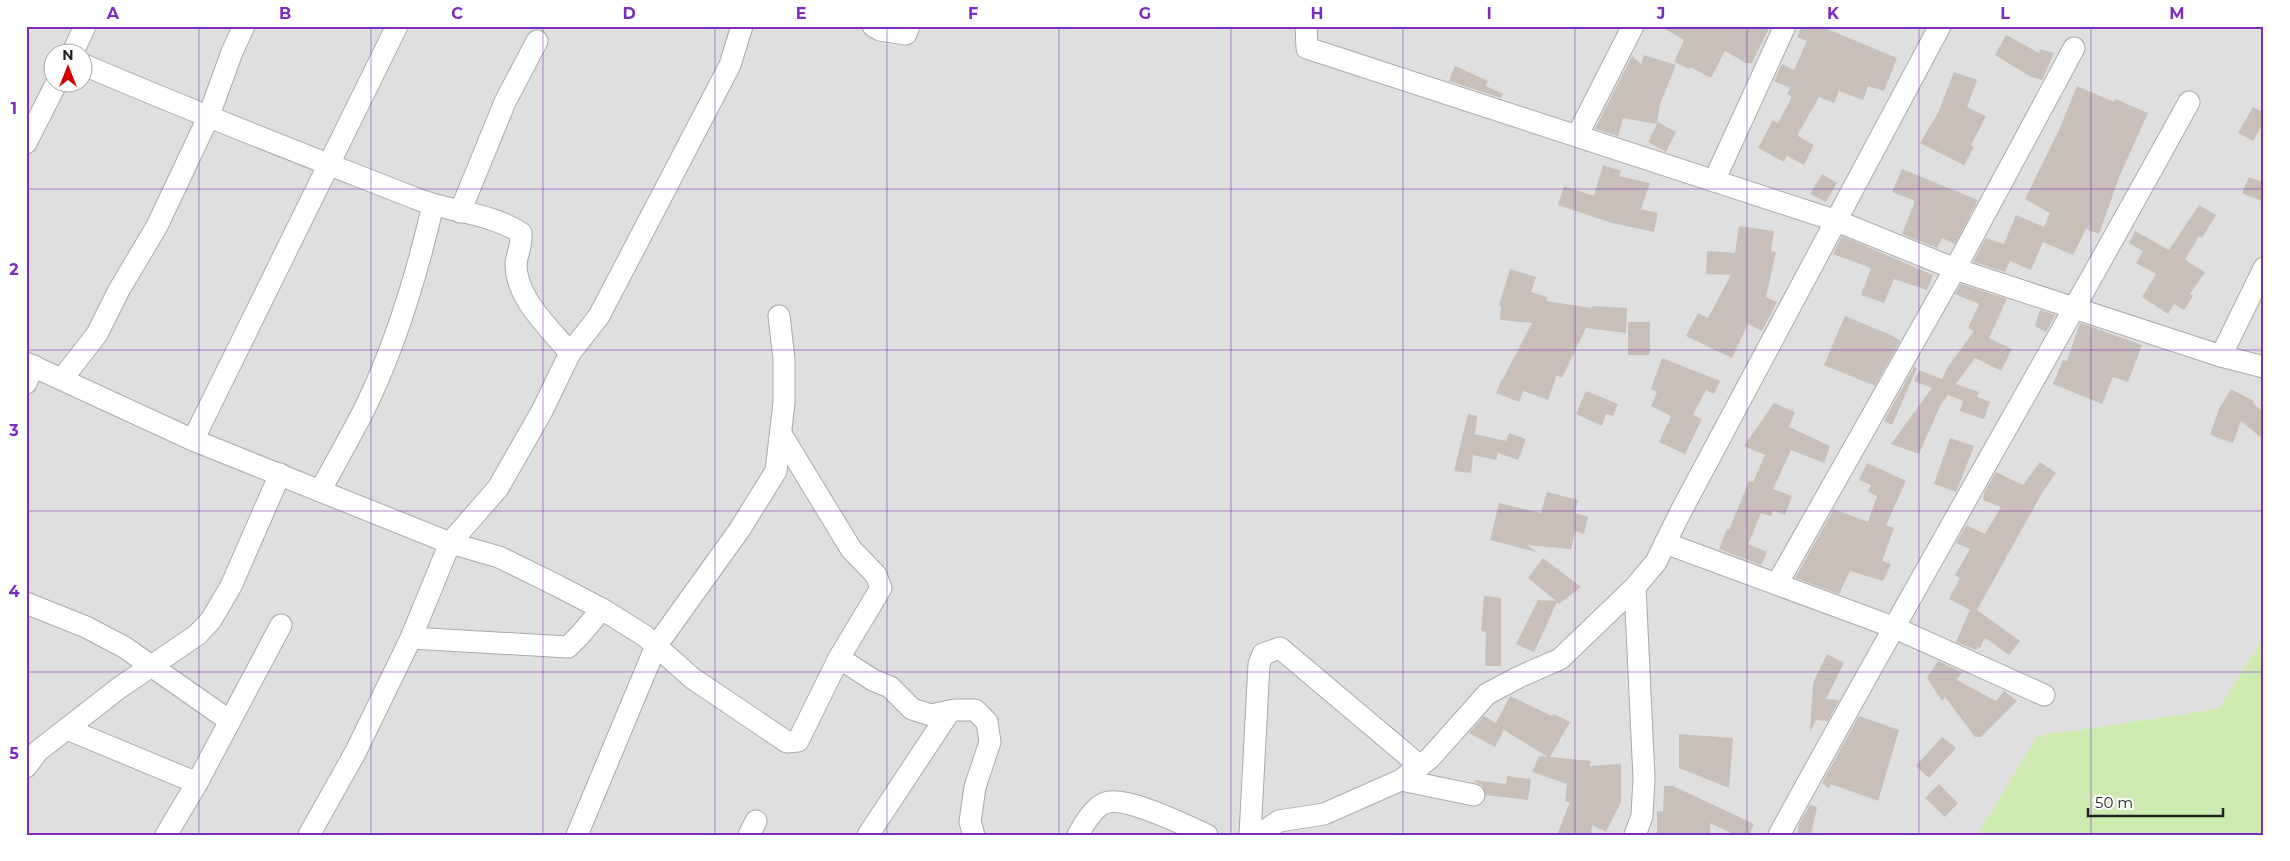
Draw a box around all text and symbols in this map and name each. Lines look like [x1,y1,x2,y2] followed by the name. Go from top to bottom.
[106,4,120,23] text: A
[279,4,291,23] text: B
[451,4,463,23] text: C
[622,4,636,23] text: D
[796,4,806,23] text: E
[968,4,978,23] text: F
[1139,4,1151,23] text: G
[1311,4,1323,23] text: H
[1486,4,1492,23] text: I
[1656,4,1665,23] text: J
[1827,4,1840,23] text: K
[2000,4,2010,23] text: L
[2169,4,2185,23] text: M
[42,42,92,92] north arrow
[62,46,74,64] text: N
[11,99,17,118] text: 1
[9,260,19,279] text: 2
[8,421,19,440] text: 3
[8,582,20,601] text: 4
[9,744,19,763] text: 5
[2088,786,2222,818] scale bar
[2095,793,2133,812] text: 50 m

